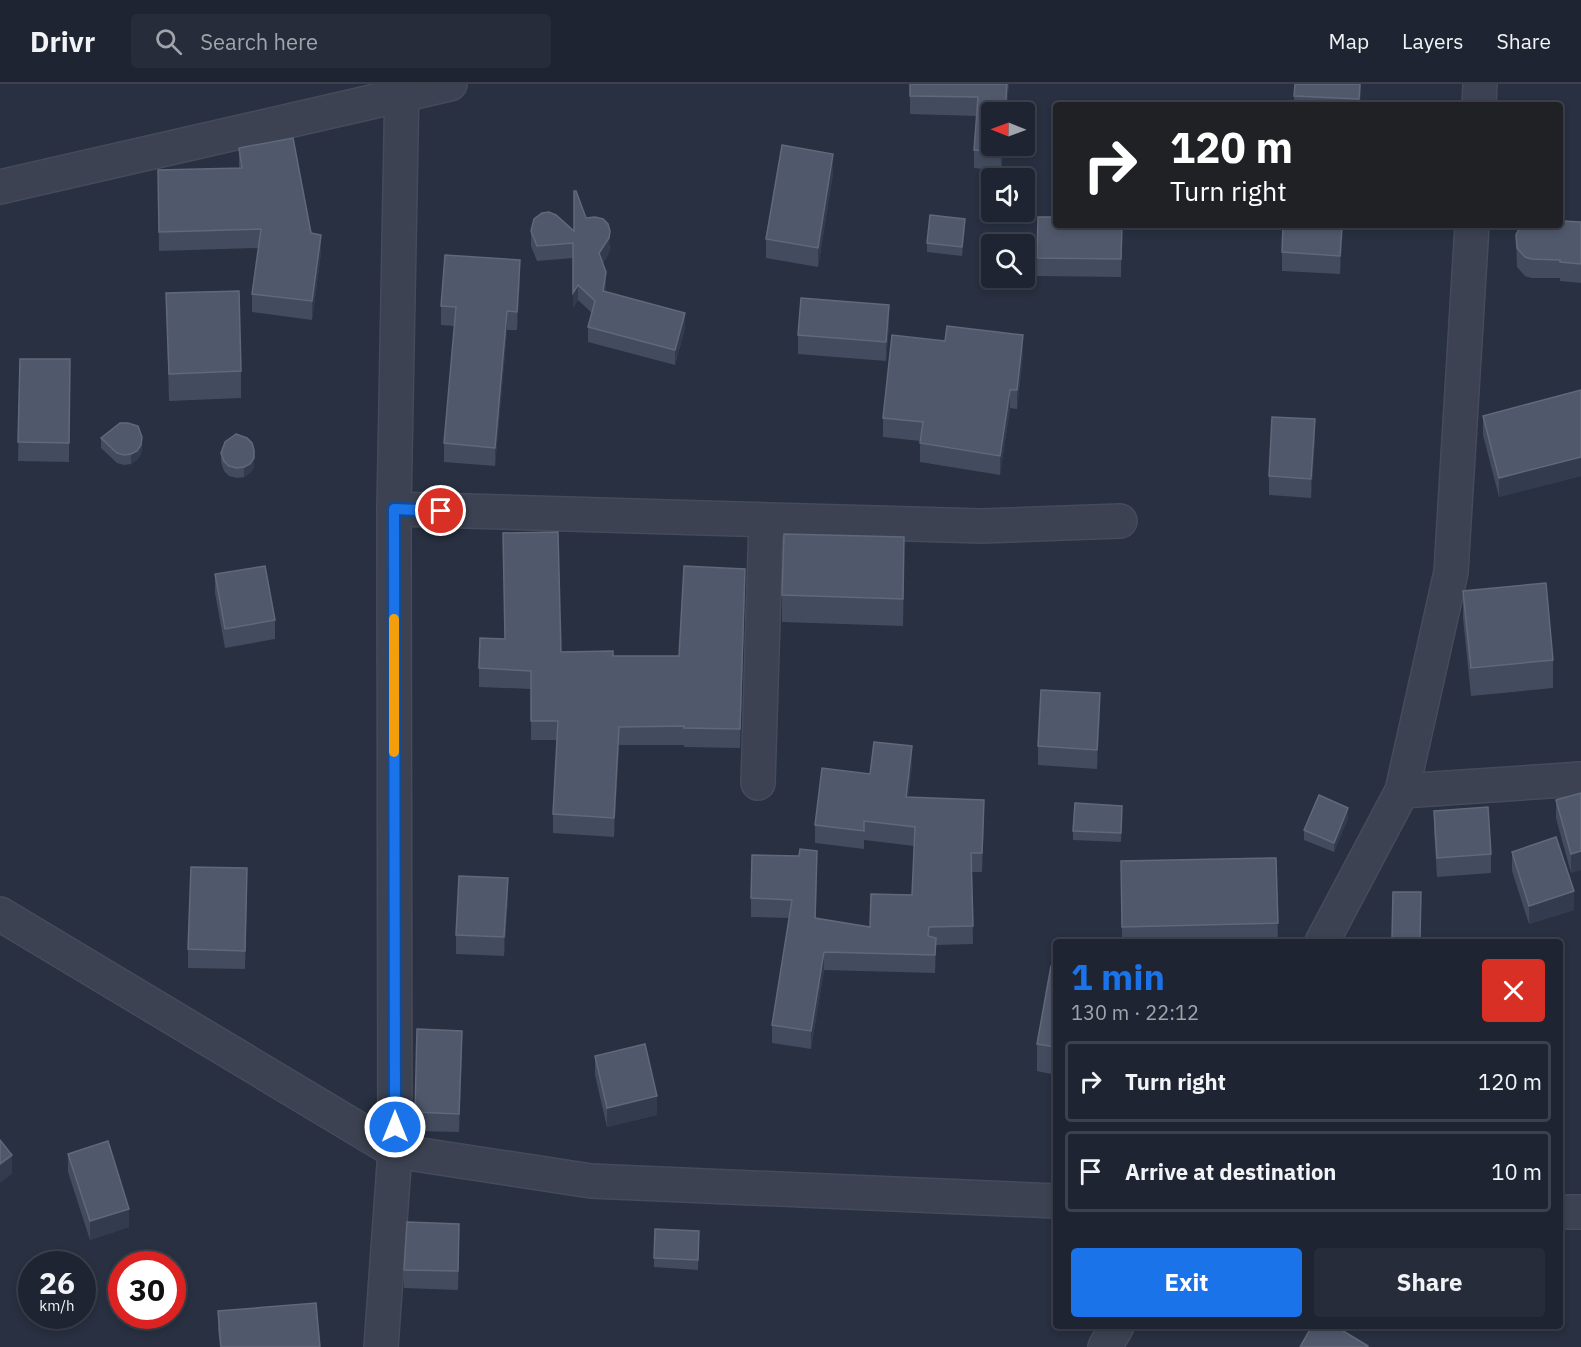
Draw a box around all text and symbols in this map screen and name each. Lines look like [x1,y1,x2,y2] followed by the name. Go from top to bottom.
[131,14,551,68] search box
[30,23,95,60] text: Drivr
[152,25,185,58] icon: search
[200,27,318,56] text: Search here
[1329,27,1369,55] text: Map
[1402,27,1464,55] text: Layers
[1497,27,1551,55] text: Share
[981,102,1035,156] north arrow
[981,102,1035,288] map controls
[1170,120,1293,175] text: 120 m
[1071,126,1149,204] icon: right
[981,168,1035,222] button: sound
[1170,173,1287,208] text: Turn right
[981,234,1035,288] button: search
[415,485,466,536] pin
[424,494,457,527] icon: arrive
[1071,953,1165,1000] text: 1 min
[1482,959,1545,1022] button: close
[1071,999,1199,1026] text: 130 m · 22:12
[1074,1065,1107,1098] icon: right
[1125,1067,1226,1096] text: Turn right
[1478,1067,1542,1096] text: 120 m
[363,1095,427,1159] position arrow
[1074,1155,1107,1188] icon: arrive
[1125,1157,1336,1186] text: Arrive at destination
[1491,1157,1542,1186] text: 10 m
[1071,1248,1302,1317] button: Exit
[1314,1248,1545,1317] button: Share
[108,1251,186,1329] speed limit sign: 30
[39,1263,75,1302] text: 26
[39,1296,75,1315] text: km/h

